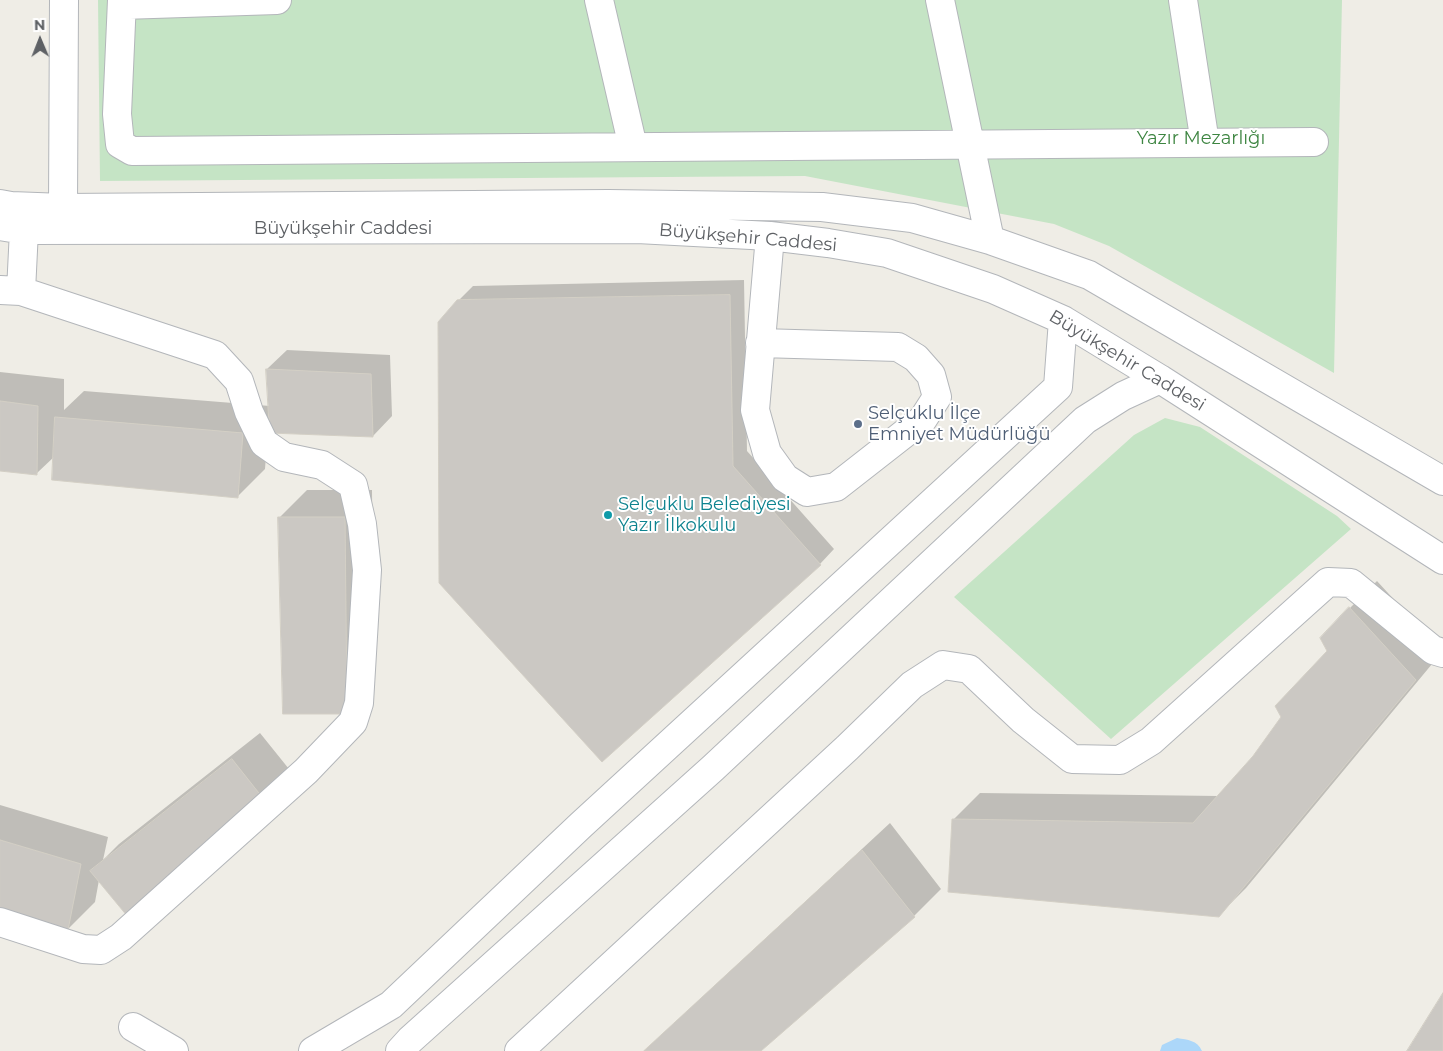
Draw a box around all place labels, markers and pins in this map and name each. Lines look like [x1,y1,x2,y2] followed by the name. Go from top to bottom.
[868,403,1050,446] place label: Selçuklu İlçe Emniyet Müdürlüğü
[852,418,864,430] marker: Selçuklu İlçe Emniyet Müdürlüğü
[618,494,791,536] place label: Selçuklu Belediyesi Yazır İlkokulu
[602,509,614,521] marker: Selçuklu Belediyesi Yazır İlkokulu

